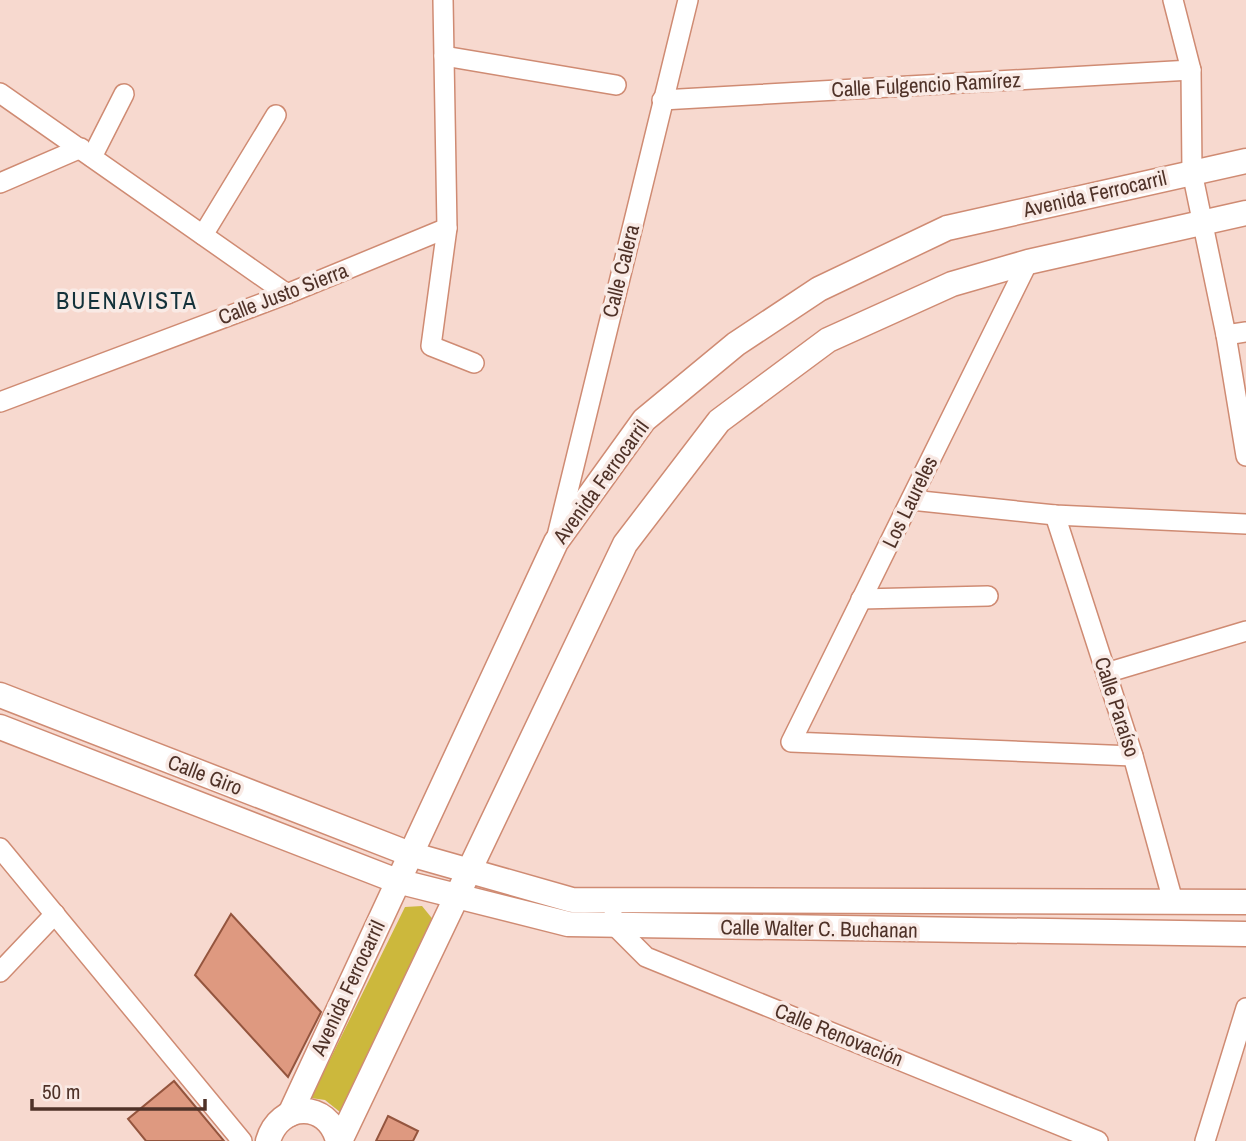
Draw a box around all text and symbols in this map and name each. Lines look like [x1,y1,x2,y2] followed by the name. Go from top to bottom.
[831,65,1022,104] street label: Calle Fulgencio Ramírez
[1019,163,1169,224] street label: Avenida Ferrocarril
[595,221,646,320] street label: Calle Calera
[214,255,352,332] street label: Calle Justo Sierra
[56,284,198,316] district label: BUENAVISTA
[545,414,655,550] street label: Avenida Ferrocarril
[875,451,944,552] street label: Los Laureles
[1088,653,1147,760] street label: Calle Paraíso
[164,747,247,802] street label: Calle Giro
[720,912,918,945] street label: Calle Walter C. Buchanan
[303,915,392,1061] street label: Avenida Ferrocarril
[771,996,908,1073] street label: Calle Renovación
[32,1068,205,1112] scale bar
[42,1077,80,1106] text: 50 m

